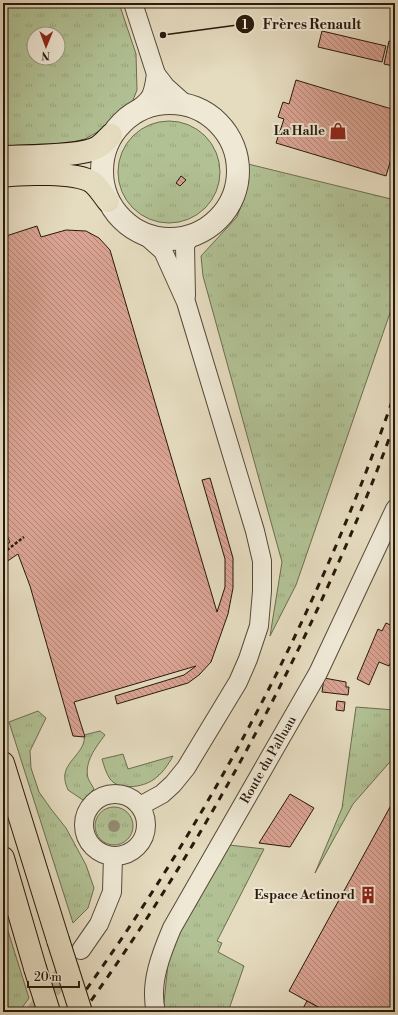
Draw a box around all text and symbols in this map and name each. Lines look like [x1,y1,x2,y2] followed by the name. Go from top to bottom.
[235,11,369,37] callout: Frères Renault
[263,16,362,34] text: Frères Renault
[242,18,248,33] text: 1
[26,26,66,66] north arrow
[41,48,50,62] text: N
[328,121,348,141] shop icon: La Halle
[274,123,325,139] place label: La Halle
[237,712,300,807] street label: Route du Palluau
[358,885,378,905] building icon: Espace Actinord
[254,887,355,903] place label: Espace Actinord
[28,963,79,989] scale bar
[34,970,62,985] text: 20 m

